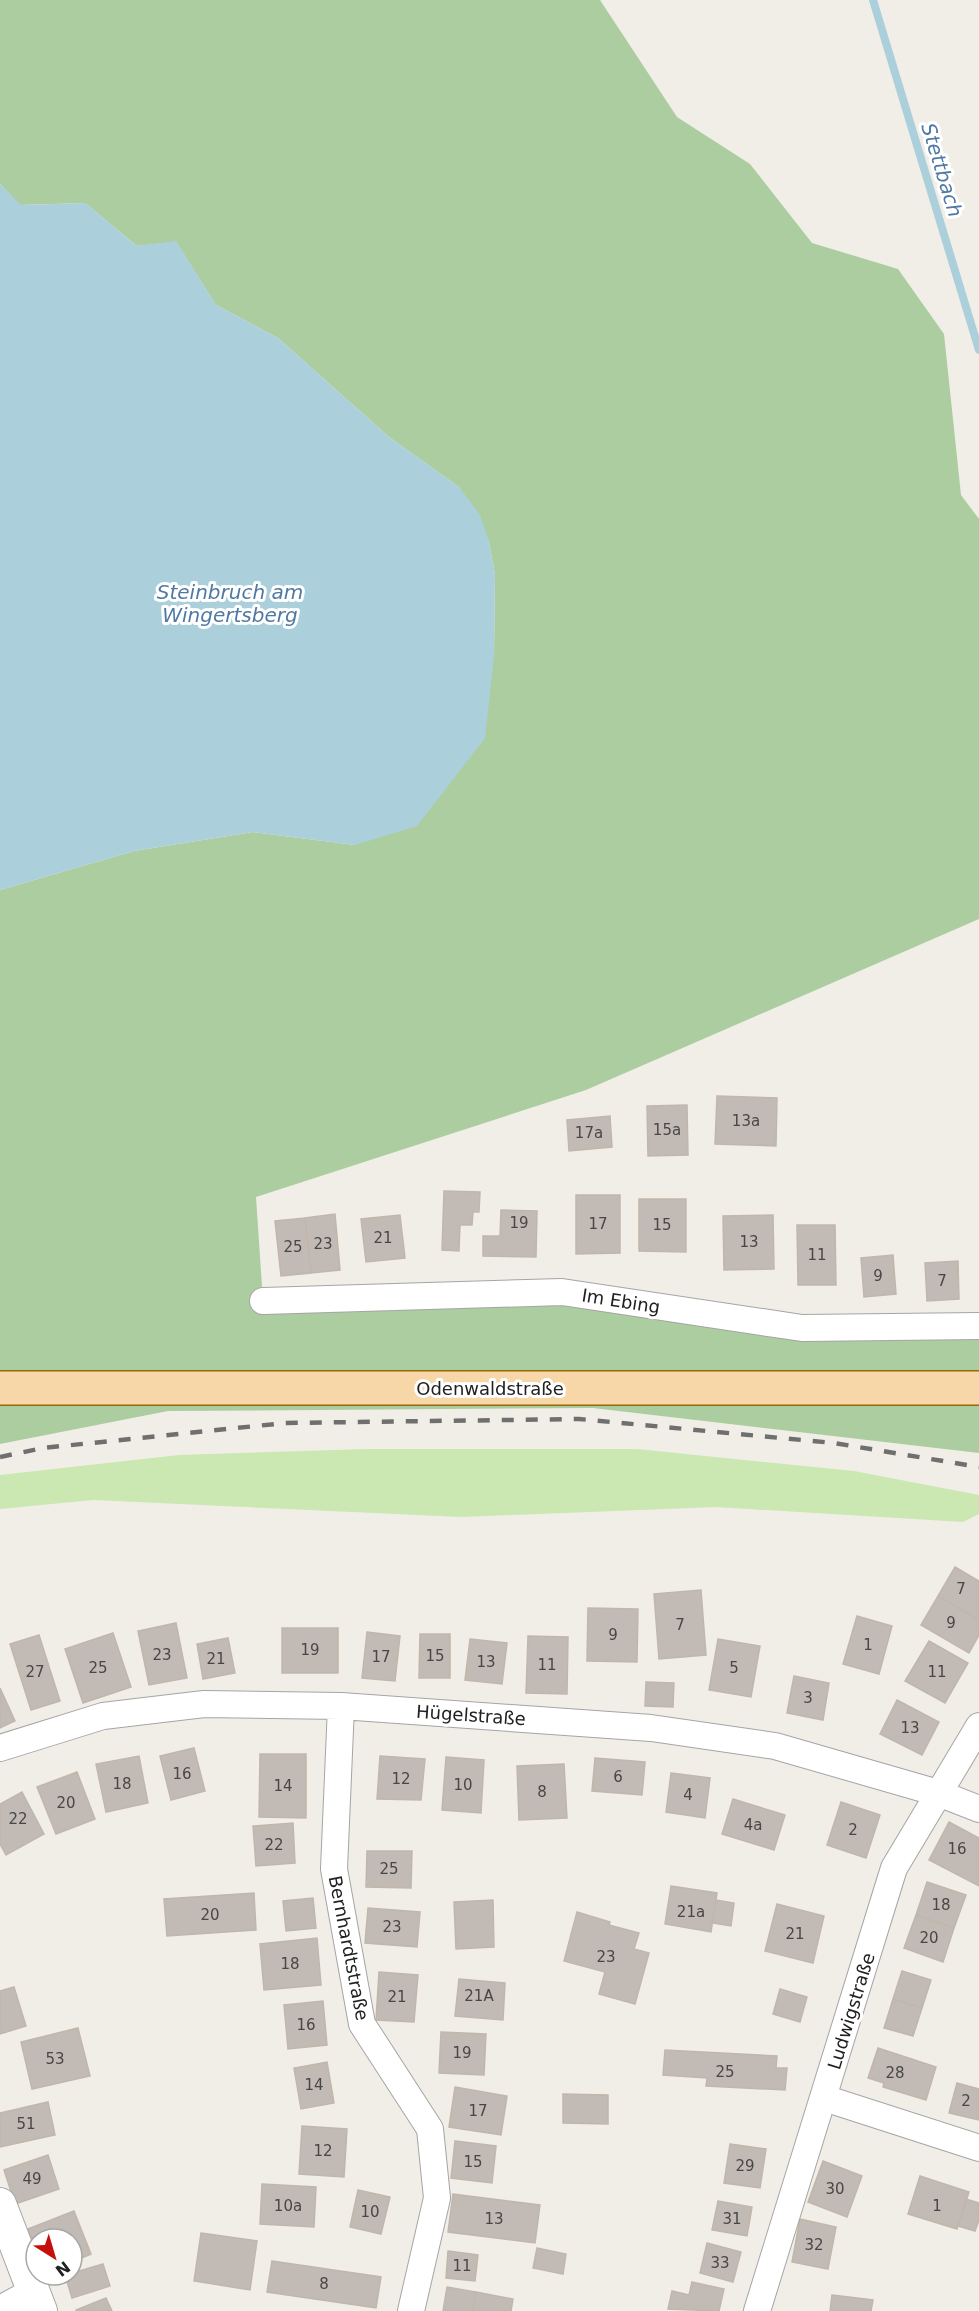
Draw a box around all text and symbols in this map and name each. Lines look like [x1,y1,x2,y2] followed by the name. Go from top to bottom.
[916,120,968,220] water label: Stettbach
[157,580,303,627] water label: Steinbruch am Wingertsberg
[732,1112,760,1130] house number: 13a
[653,1121,681,1139] house number: 15a
[575,1124,603,1142] house number: 17a
[509,1214,529,1232] house number: 19
[588,1215,608,1233] house number: 17
[652,1216,672,1234] house number: 15
[373,1229,393,1247] house number: 21
[739,1233,759,1251] house number: 13
[313,1235,333,1253] house number: 23
[283,1238,303,1256] house number: 25
[807,1246,827,1264] house number: 11
[873,1267,883,1285] house number: 9
[937,1272,947,1290] house number: 7
[580,1284,662,1318] street label: Im Ebing
[416,1378,564,1399] street label: Odenwaldstraße
[956,1580,966,1598] house number: 7
[946,1614,956,1632] house number: 9
[675,1616,685,1634] house number: 7
[608,1626,618,1644] house number: 9
[863,1636,873,1654] house number: 1
[300,1641,320,1659] house number: 19
[152,1646,172,1664] house number: 23
[425,1647,445,1665] house number: 15
[371,1648,391,1666] house number: 17
[206,1650,226,1668] house number: 21
[476,1653,496,1671] house number: 13
[537,1656,557,1674] house number: 11
[88,1659,108,1677] house number: 25
[729,1659,739,1677] house number: 5
[25,1663,45,1681] house number: 27
[927,1663,947,1681] house number: 11
[803,1689,813,1707] house number: 3
[416,1701,526,1729] street label: Hügelstraße
[900,1719,920,1737] house number: 13
[172,1765,192,1783] house number: 16
[613,1768,623,1786] house number: 6
[391,1770,411,1788] house number: 12
[112,1775,132,1793] house number: 18
[453,1776,473,1794] house number: 10
[273,1777,293,1795] house number: 14
[537,1783,547,1801] house number: 8
[683,1786,693,1804] house number: 4
[56,1794,76,1812] house number: 20
[8,1810,28,1828] house number: 22
[744,1816,762,1834] house number: 4a
[848,1821,858,1839] house number: 2
[264,1836,284,1854] house number: 22
[947,1840,967,1858] house number: 16
[379,1860,399,1878] house number: 25
[325,1874,373,2022] street label: Bernhardtstraße
[931,1896,951,1914] house number: 18
[677,1903,705,1921] house number: 21a
[200,1906,220,1924] house number: 20
[382,1918,402,1936] house number: 23
[785,1925,805,1943] house number: 21
[919,1929,939,1947] house number: 20
[596,1948,616,1966] house number: 23
[823,1950,879,2072] street label: Ludwigstraße
[280,1955,300,1973] house number: 18
[464,1987,494,2005] house number: 21A
[387,1988,407,2006] house number: 21
[296,2016,316,2034] house number: 16
[452,2044,472,2062] house number: 19
[45,2050,65,2068] house number: 53
[715,2063,735,2081] house number: 25
[885,2064,905,2082] house number: 28
[304,2076,324,2094] house number: 14
[961,2092,971,2110] house number: 2
[468,2102,488,2120] house number: 17
[16,2115,36,2133] house number: 51
[313,2142,333,2160] house number: 12
[463,2153,483,2171] house number: 15
[735,2157,755,2175] house number: 29
[22,2170,42,2188] house number: 49
[825,2180,845,2198] house number: 30
[274,2197,302,2215] house number: 10a
[932,2197,942,2215] house number: 1
[360,2203,380,2221] house number: 10
[484,2210,504,2228] house number: 13
[722,2210,742,2228] house number: 31
[24,2227,84,2287] north arrow
[804,2236,824,2254] house number: 32
[710,2254,730,2272] house number: 33
[52,2257,74,2280] text: N
[452,2257,472,2275] house number: 11
[319,2275,329,2293] house number: 8

